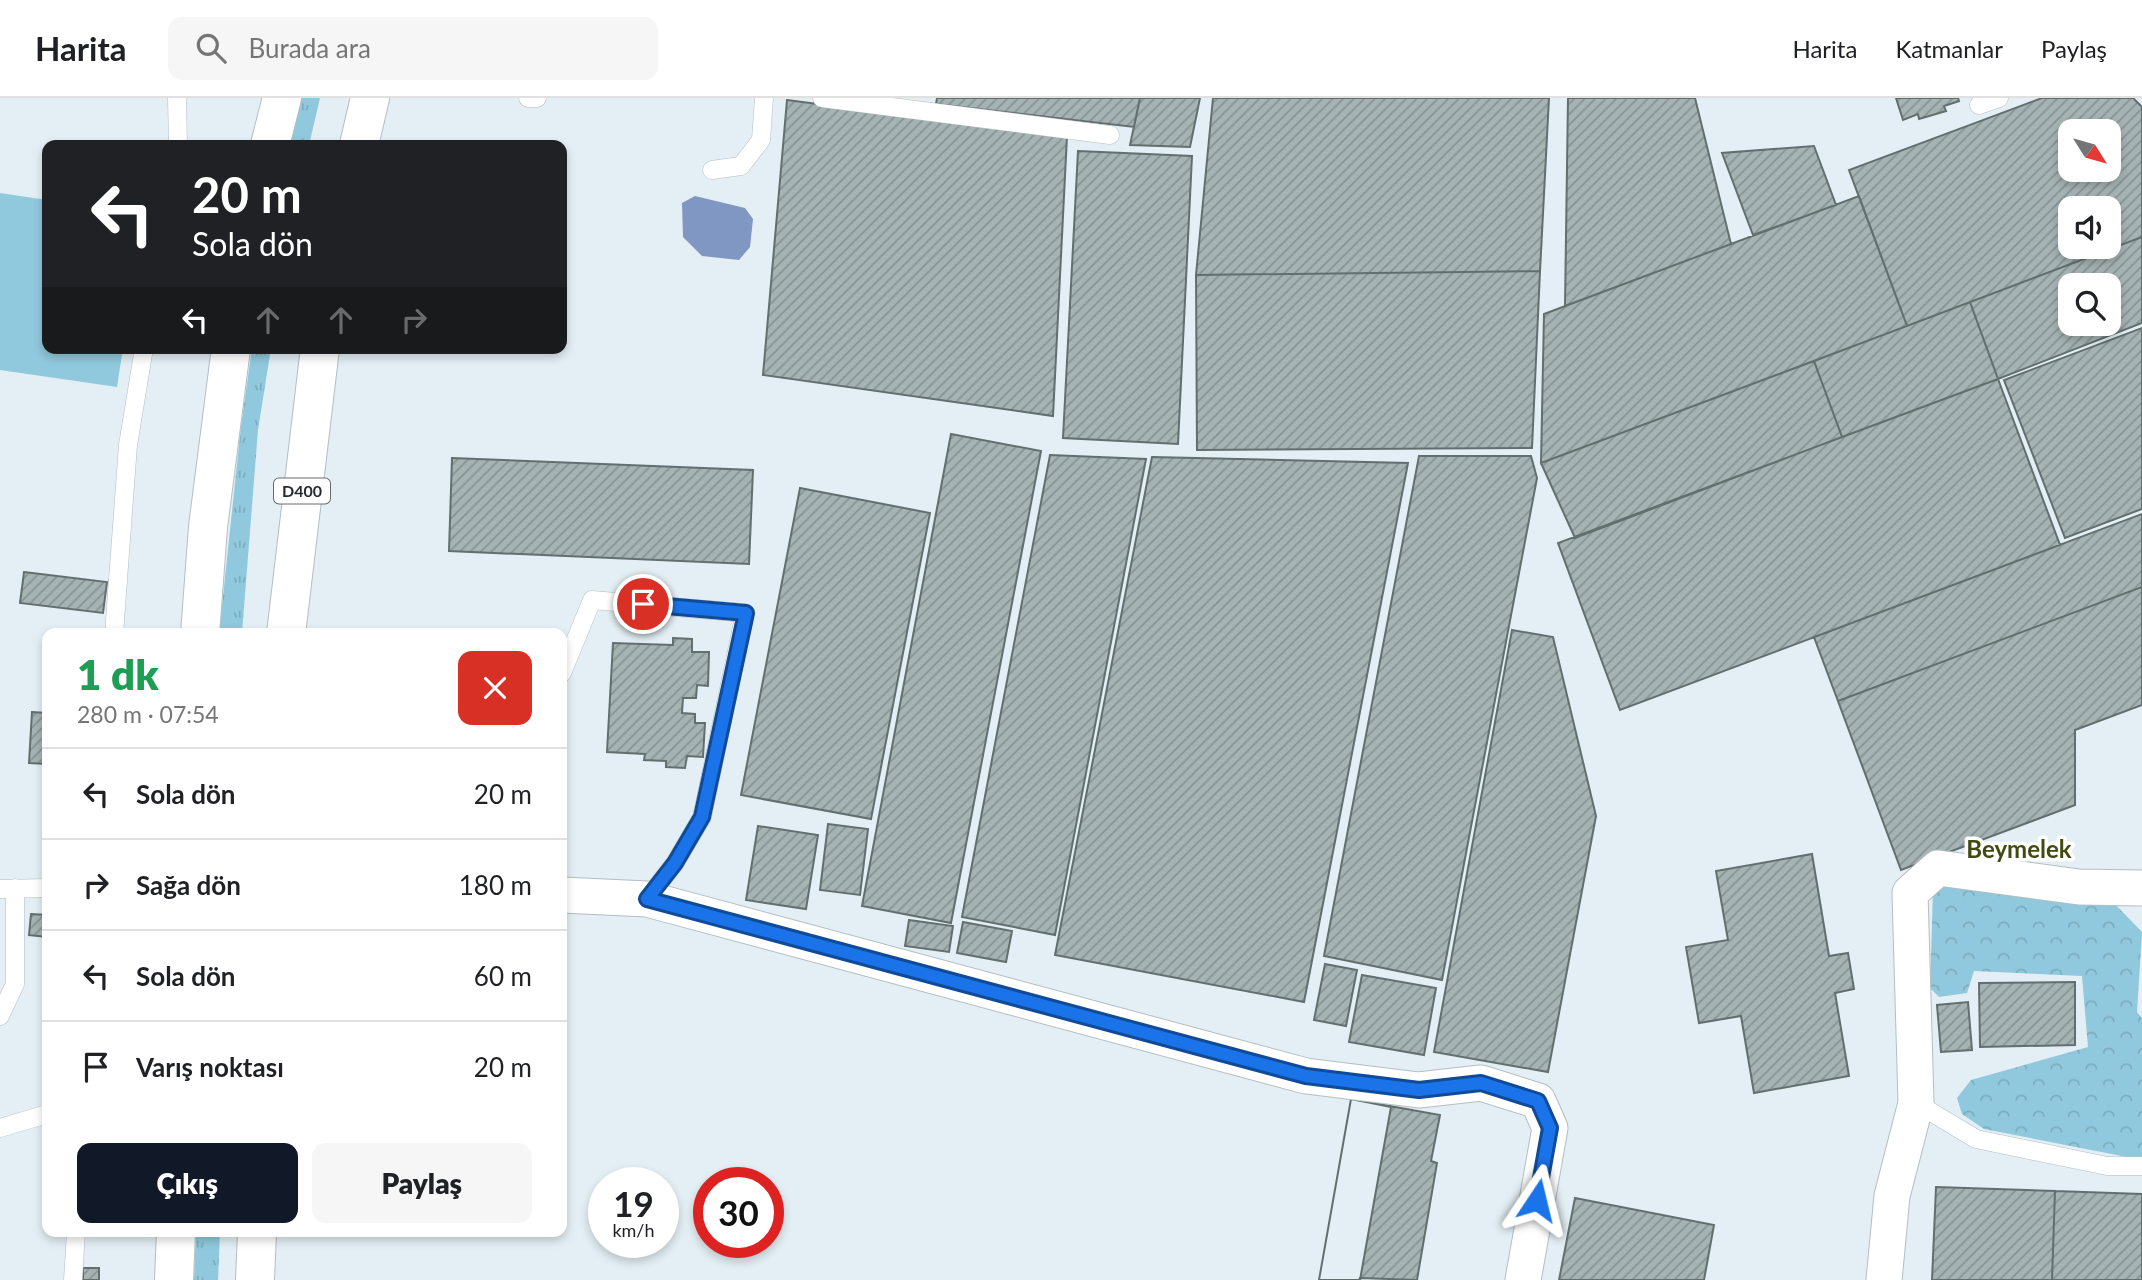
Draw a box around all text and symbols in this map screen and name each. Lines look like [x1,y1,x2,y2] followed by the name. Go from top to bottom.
[168,17,658,80] search box
[35,28,126,68] text: Harita
[192,29,230,67] icon: search
[248,32,371,64] text: Burada ara
[1792,34,1857,63] text: Harita
[1895,34,2003,63] text: Katmanlar
[2041,34,2107,63] text: Paylaş
[2058,119,2121,182] north arrow
[2058,119,2121,336] map controls
[192,165,302,223] text: 20 m
[77,168,168,259] icon: left
[2058,196,2121,259] button: sound
[192,224,313,263] text: Sola dön
[2058,273,2121,336] button: search
[176,301,214,339] icon: left
[249,301,287,339] icon: ahead
[322,301,360,339] icon: ahead
[395,301,433,339] icon: right
[274,478,330,504] road number: D400
[613,574,673,634] pin
[624,585,662,623] icon: arrive
[77,649,159,699] text: 1 dk
[458,651,532,725] button: close
[77,700,219,728] text: 280 m · 07:54
[77,775,115,813] icon: left
[136,778,236,810] text: Sola dön
[474,778,532,810] text: 20 m
[1966,834,2072,863] district label: Beymelek
[77,866,115,904] icon: right
[136,869,241,901] text: Sağa dön
[459,869,532,901] text: 180 m
[77,957,115,995] icon: left
[136,960,236,992] text: Sola dön
[474,960,532,992] text: 60 m
[77,1048,115,1086] icon: arrive
[136,1051,284,1083] text: Varış noktası
[474,1051,532,1083] text: 20 m
[77,1143,298,1223] button: Çıkış
[312,1143,532,1223] button: Paylaş
[1500,1163,1574,1237] position arrow
[693,1167,784,1258] speed limit sign: 30
[613,1182,654,1224] text: 19
[612,1219,655,1241] text: km/h

